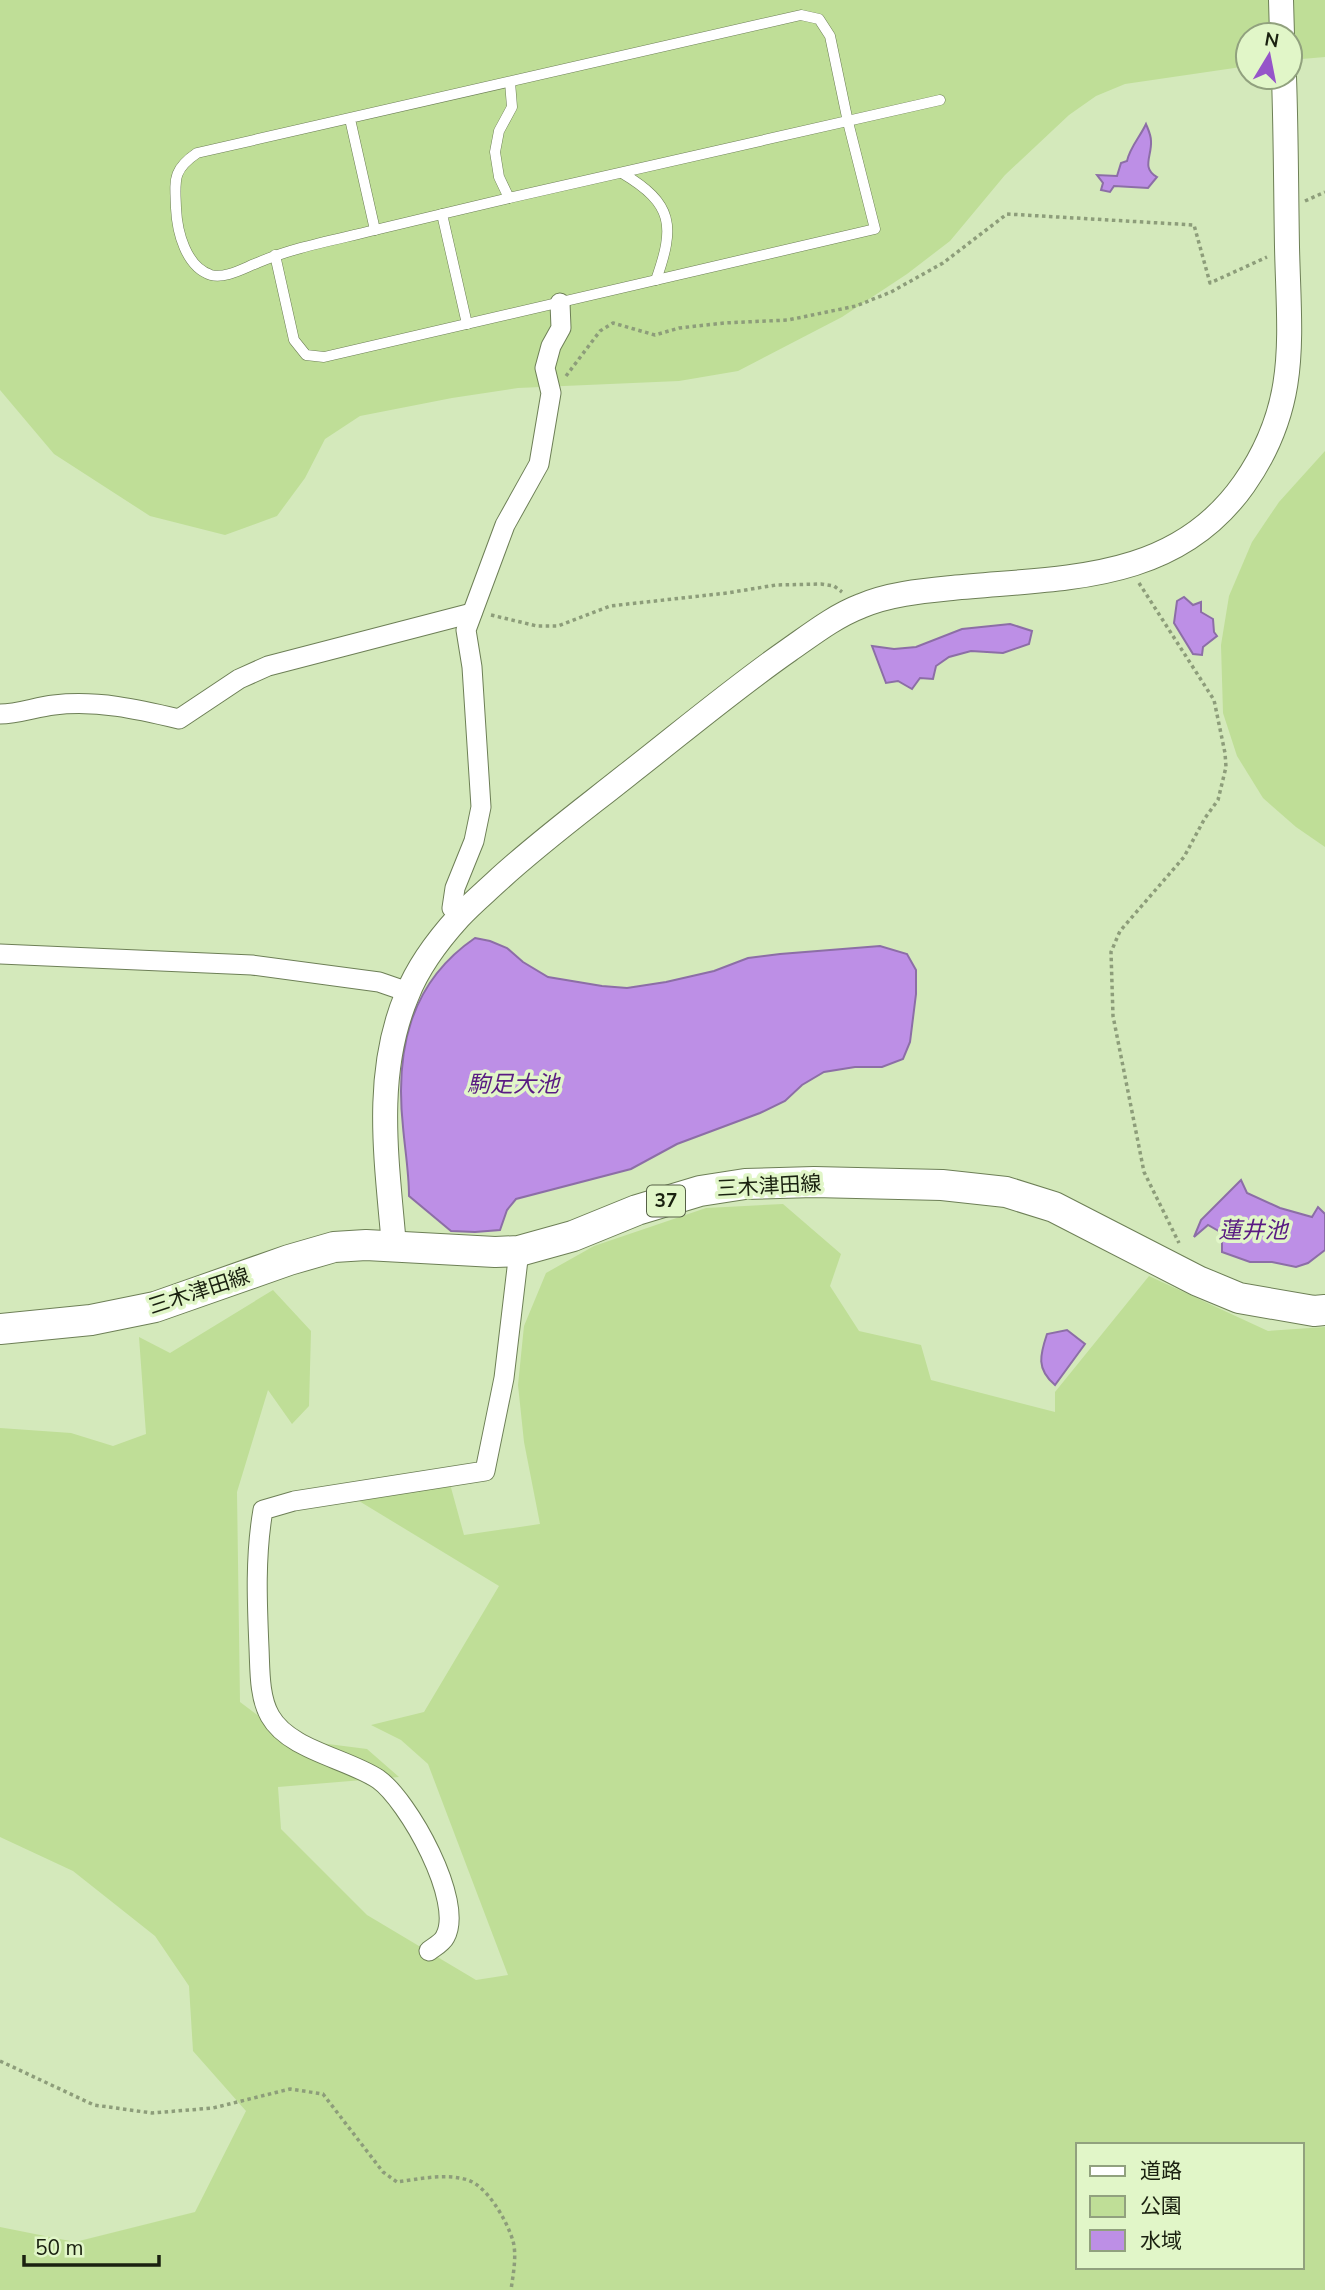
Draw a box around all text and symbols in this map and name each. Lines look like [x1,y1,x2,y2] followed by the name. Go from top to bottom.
[1234,21,1304,91] north arrow
[1263,26,1281,54] text: N
[467,1069,561,1100] water label: 駒足大池
[716,1169,822,1203] street label: 三木津田線
[647,1186,685,1217] road number: 37
[1219,1215,1290,1246] water label: 蓮井池
[145,1261,253,1321] street label: 三木津田線
[1076,2143,1304,2269] legend
[1140,2157,1182,2185] text: 道路
[1140,2192,1182,2220] text: 公園
[24,2224,159,2268] scale bar
[1140,2227,1182,2255] text: 水域
[35,2234,84,2262] text: 50 m

